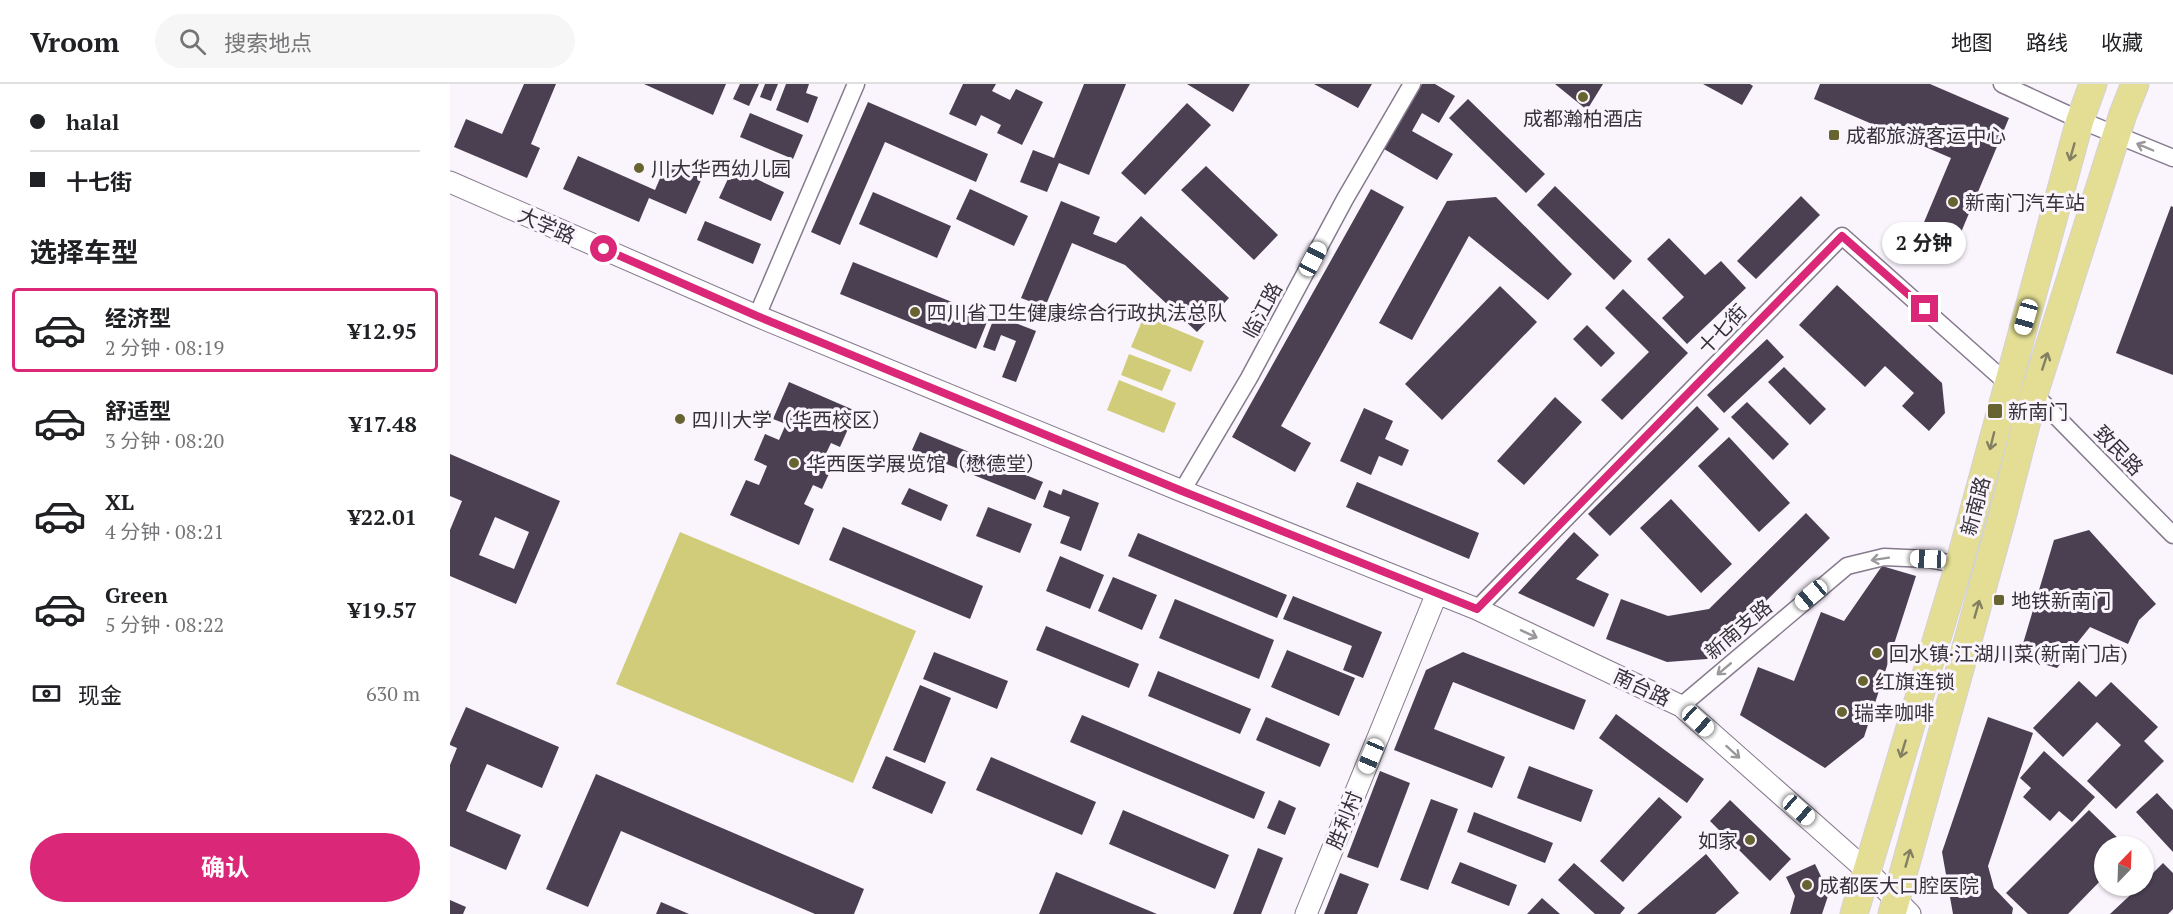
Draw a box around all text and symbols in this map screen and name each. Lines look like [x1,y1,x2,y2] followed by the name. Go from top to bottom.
[155,14,575,68] search box
[30,23,119,60] text: Vroom
[176,25,209,58] icon: search
[224,28,312,57] text: 搜索地点
[1951,28,1993,56] text: 地图
[2026,28,2068,56] text: 路线
[2101,28,2143,56] text: 收藏
[1576,90,1590,104] marker: 成都瀚柏酒店
[1523,105,1643,132] place label: 成都瀚柏酒店
[66,107,119,136] text: halal
[1846,122,2006,149] place label: 成都旅游客运中心
[1827,128,1841,142] marker: 成都旅游客运中心
[2136,141,2155,152] one-way arrow
[2065,142,2077,161] one-way arrow
[651,155,791,182] place label: 川大华西幼儿园
[632,161,646,175] marker: 川大华西幼儿园
[66,167,132,196] text: 十七街
[1965,189,2085,216] place label: 新南门汽车站
[1946,195,1960,209] marker: 新南门汽车站
[514,200,580,250] street label: 大学路
[1883,222,1967,264] callout: 2 分钟
[1896,229,1952,256] text: 2 分钟
[30,234,138,270] text: 选择车型
[590,235,617,262] route start
[1297,239,1329,279] car
[1236,277,1288,343] street label: 临江路
[1911,295,1938,322] route end
[2012,297,2040,337] car
[1691,298,1753,360] street label: 十七街
[927,299,1227,326] place label: 四川省卫生健康综合行政执法总队
[33,303,87,357] icon: car
[105,303,171,332] text: 经济型
[908,305,922,319] marker: 四川省卫生健康综合行政执法总队
[348,316,417,345] text: ¥12.95
[105,334,224,361] text: 2 分钟 · 08:19
[2041,352,2052,370] one-way arrow
[33,396,87,450] icon: car
[105,396,171,425] text: 舒适型
[2008,398,2068,425] place label: 新南门
[1986,402,2004,420] marker: 新南门
[692,406,892,433] place label: 四川大学（华西校区）
[350,409,417,438] text: ¥17.48
[673,412,687,426] marker: 四川大学（华西校区）
[2088,419,2150,481] street label: 致民路
[105,427,224,454] text: 3 分钟 · 08:20
[1986,431,1998,450] one-way arrow
[806,450,1046,477] place label: 华西医学展览馆（懋德堂）
[787,456,801,470] marker: 华西医学展览馆（懋德堂）
[1954,474,1996,538] street label: 新南路
[105,487,134,516] text: XL
[33,489,87,543] icon: car
[348,502,417,531] text: ¥22.01
[105,518,224,545] text: 4 分钟 · 08:21
[1910,549,1946,569] car
[1871,554,1890,565] one-way arrow
[1791,577,1831,613] car
[105,580,168,609] text: Green
[33,582,87,636] icon: car
[2011,587,2111,614] place label: 地铁新南门
[1699,593,1777,665] street label: 新南支路
[1992,593,2006,607] marker: 地铁新南门
[348,595,417,624] text: ¥19.57
[1972,600,1983,619] one-way arrow
[105,611,224,638] text: 5 分钟 · 08:22
[1520,628,1538,640] one-way arrow
[1889,640,2128,667] place label: 回水镇·江湖川菜(新南门店)
[1870,646,1884,660] marker: 回水镇·江湖川菜(新南门店)
[1609,662,1675,712] street label: 南台路
[1716,663,1732,676] one-way arrow
[1875,668,1955,695] place label: 红旗连锁
[1856,674,1870,688] marker: 红旗连锁
[30,677,63,710] icon: cash
[78,680,122,709] text: 现金
[366,680,420,707] text: 630 m
[1854,699,1934,726] place label: 瑞幸咖啡
[1679,702,1717,740] car
[1835,705,1849,719] marker: 瑞幸咖啡
[1356,736,1386,776] car
[1897,739,1908,758] one-way arrow
[1725,745,1740,759] one-way arrow
[1320,787,1368,853] street label: 胜利村
[1780,791,1818,829] car
[1698,827,1738,854] place label: 如家
[30,833,420,902] button: 确认
[1743,833,1757,847] marker: 如家
[2094,836,2154,896] north arrow
[2094,836,2154,896] map controls
[1902,849,1914,868] one-way arrow
[1819,872,1979,899] place label: 成都医大口腔医院
[1800,878,1814,892] marker: 成都医大口腔医院

